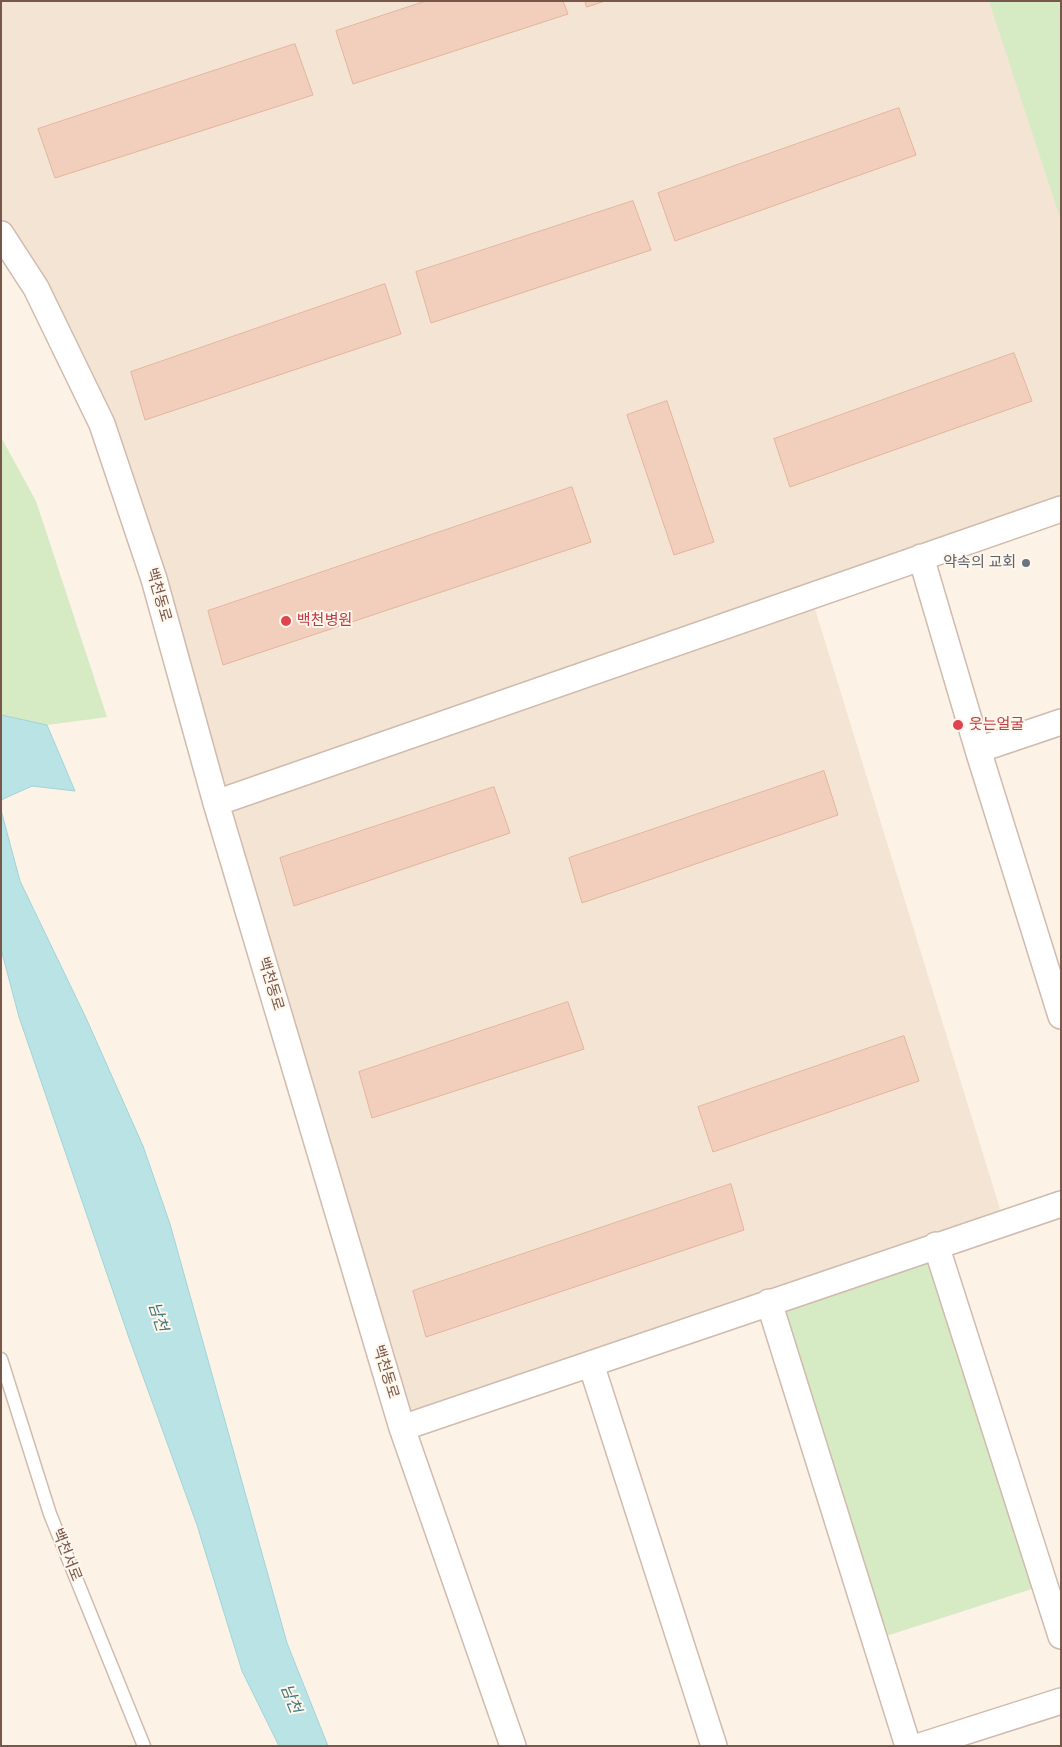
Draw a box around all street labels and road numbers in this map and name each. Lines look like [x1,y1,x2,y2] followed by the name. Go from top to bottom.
[142,566,174,624] street label: 백천동로
[253,955,287,1013] street label: 백천동로
[368,1343,402,1401] street label: 백천동로
[47,1526,85,1584] street label: 백천서로

